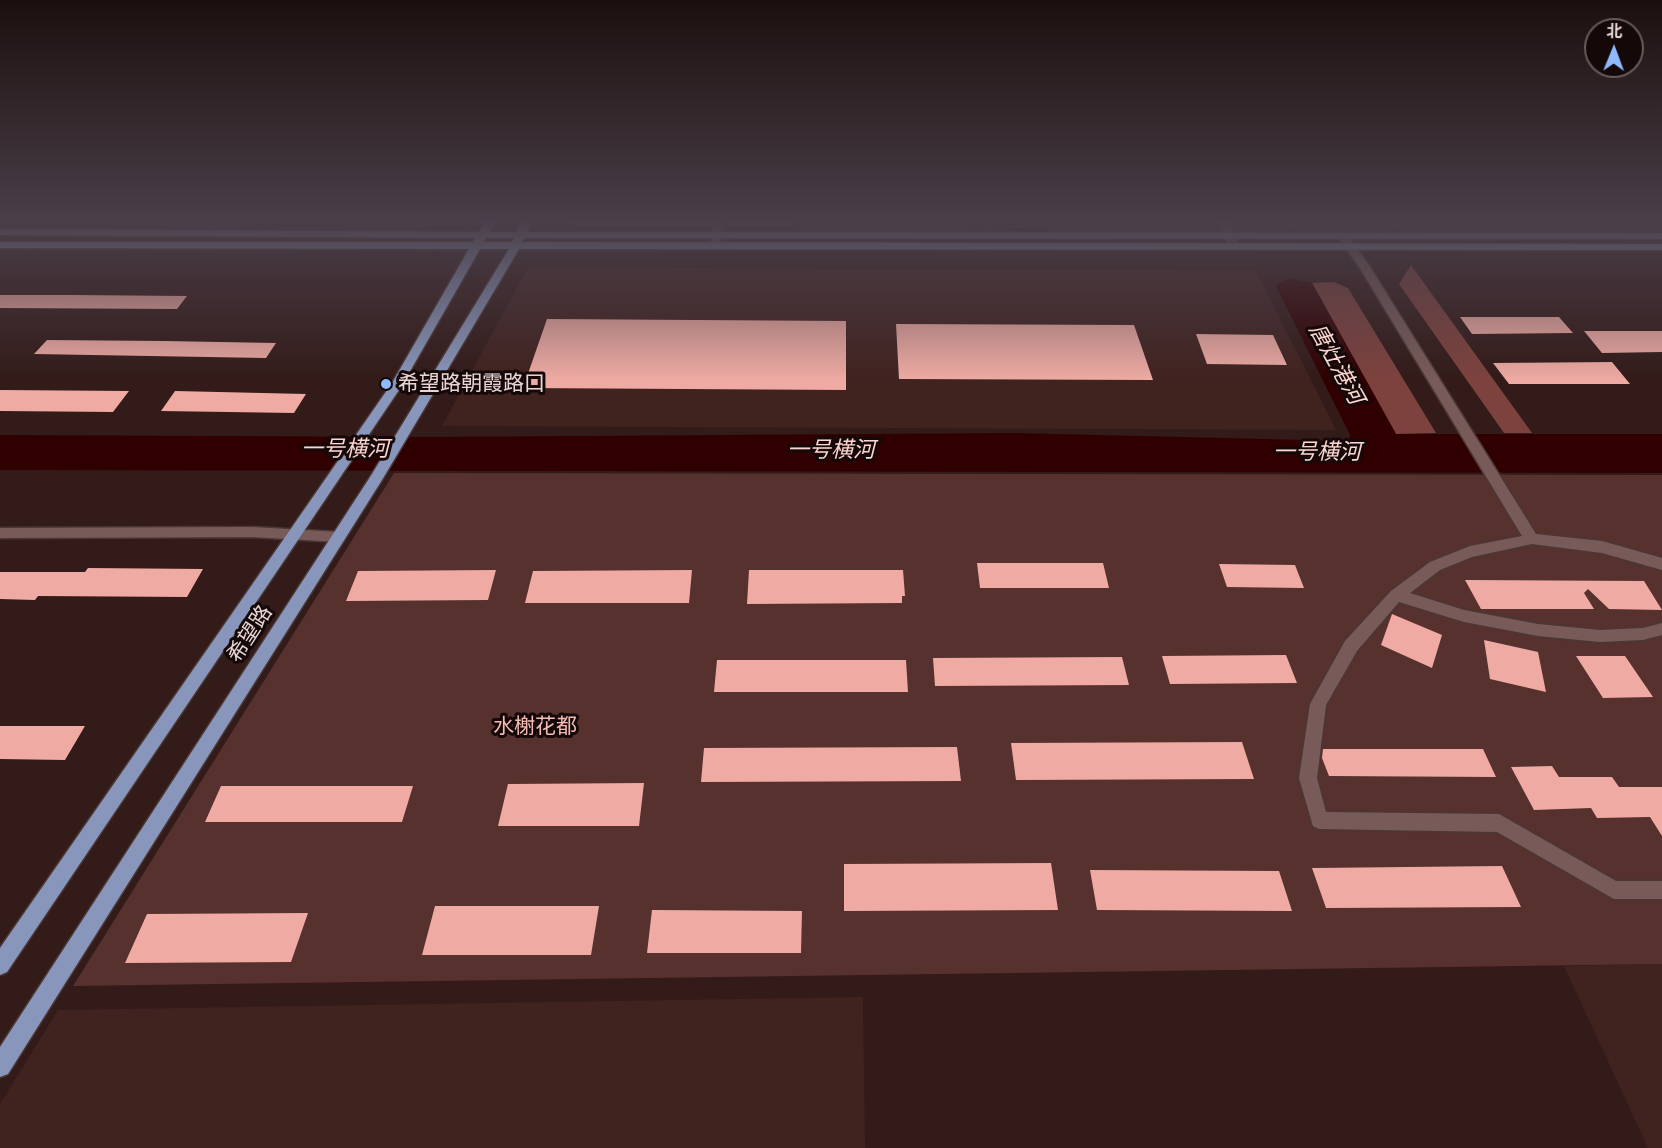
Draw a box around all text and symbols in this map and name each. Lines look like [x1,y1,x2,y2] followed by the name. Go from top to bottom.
[1584,18,1644,78] north arrow
[1606,22,1622,41] text: 北
[1303,319,1369,409] water label: 唐灶港河
[398,371,545,397] place label: 希望路朝霞路口
[379,377,393,391] marker: 希望路朝霞路口
[301,436,389,462] water label: 一号横河
[787,437,875,463] water label: 一号横河
[1273,439,1361,465] water label: 一号横河
[222,601,278,667] street label: 希望路
[493,714,577,740] park label: 水榭花都

